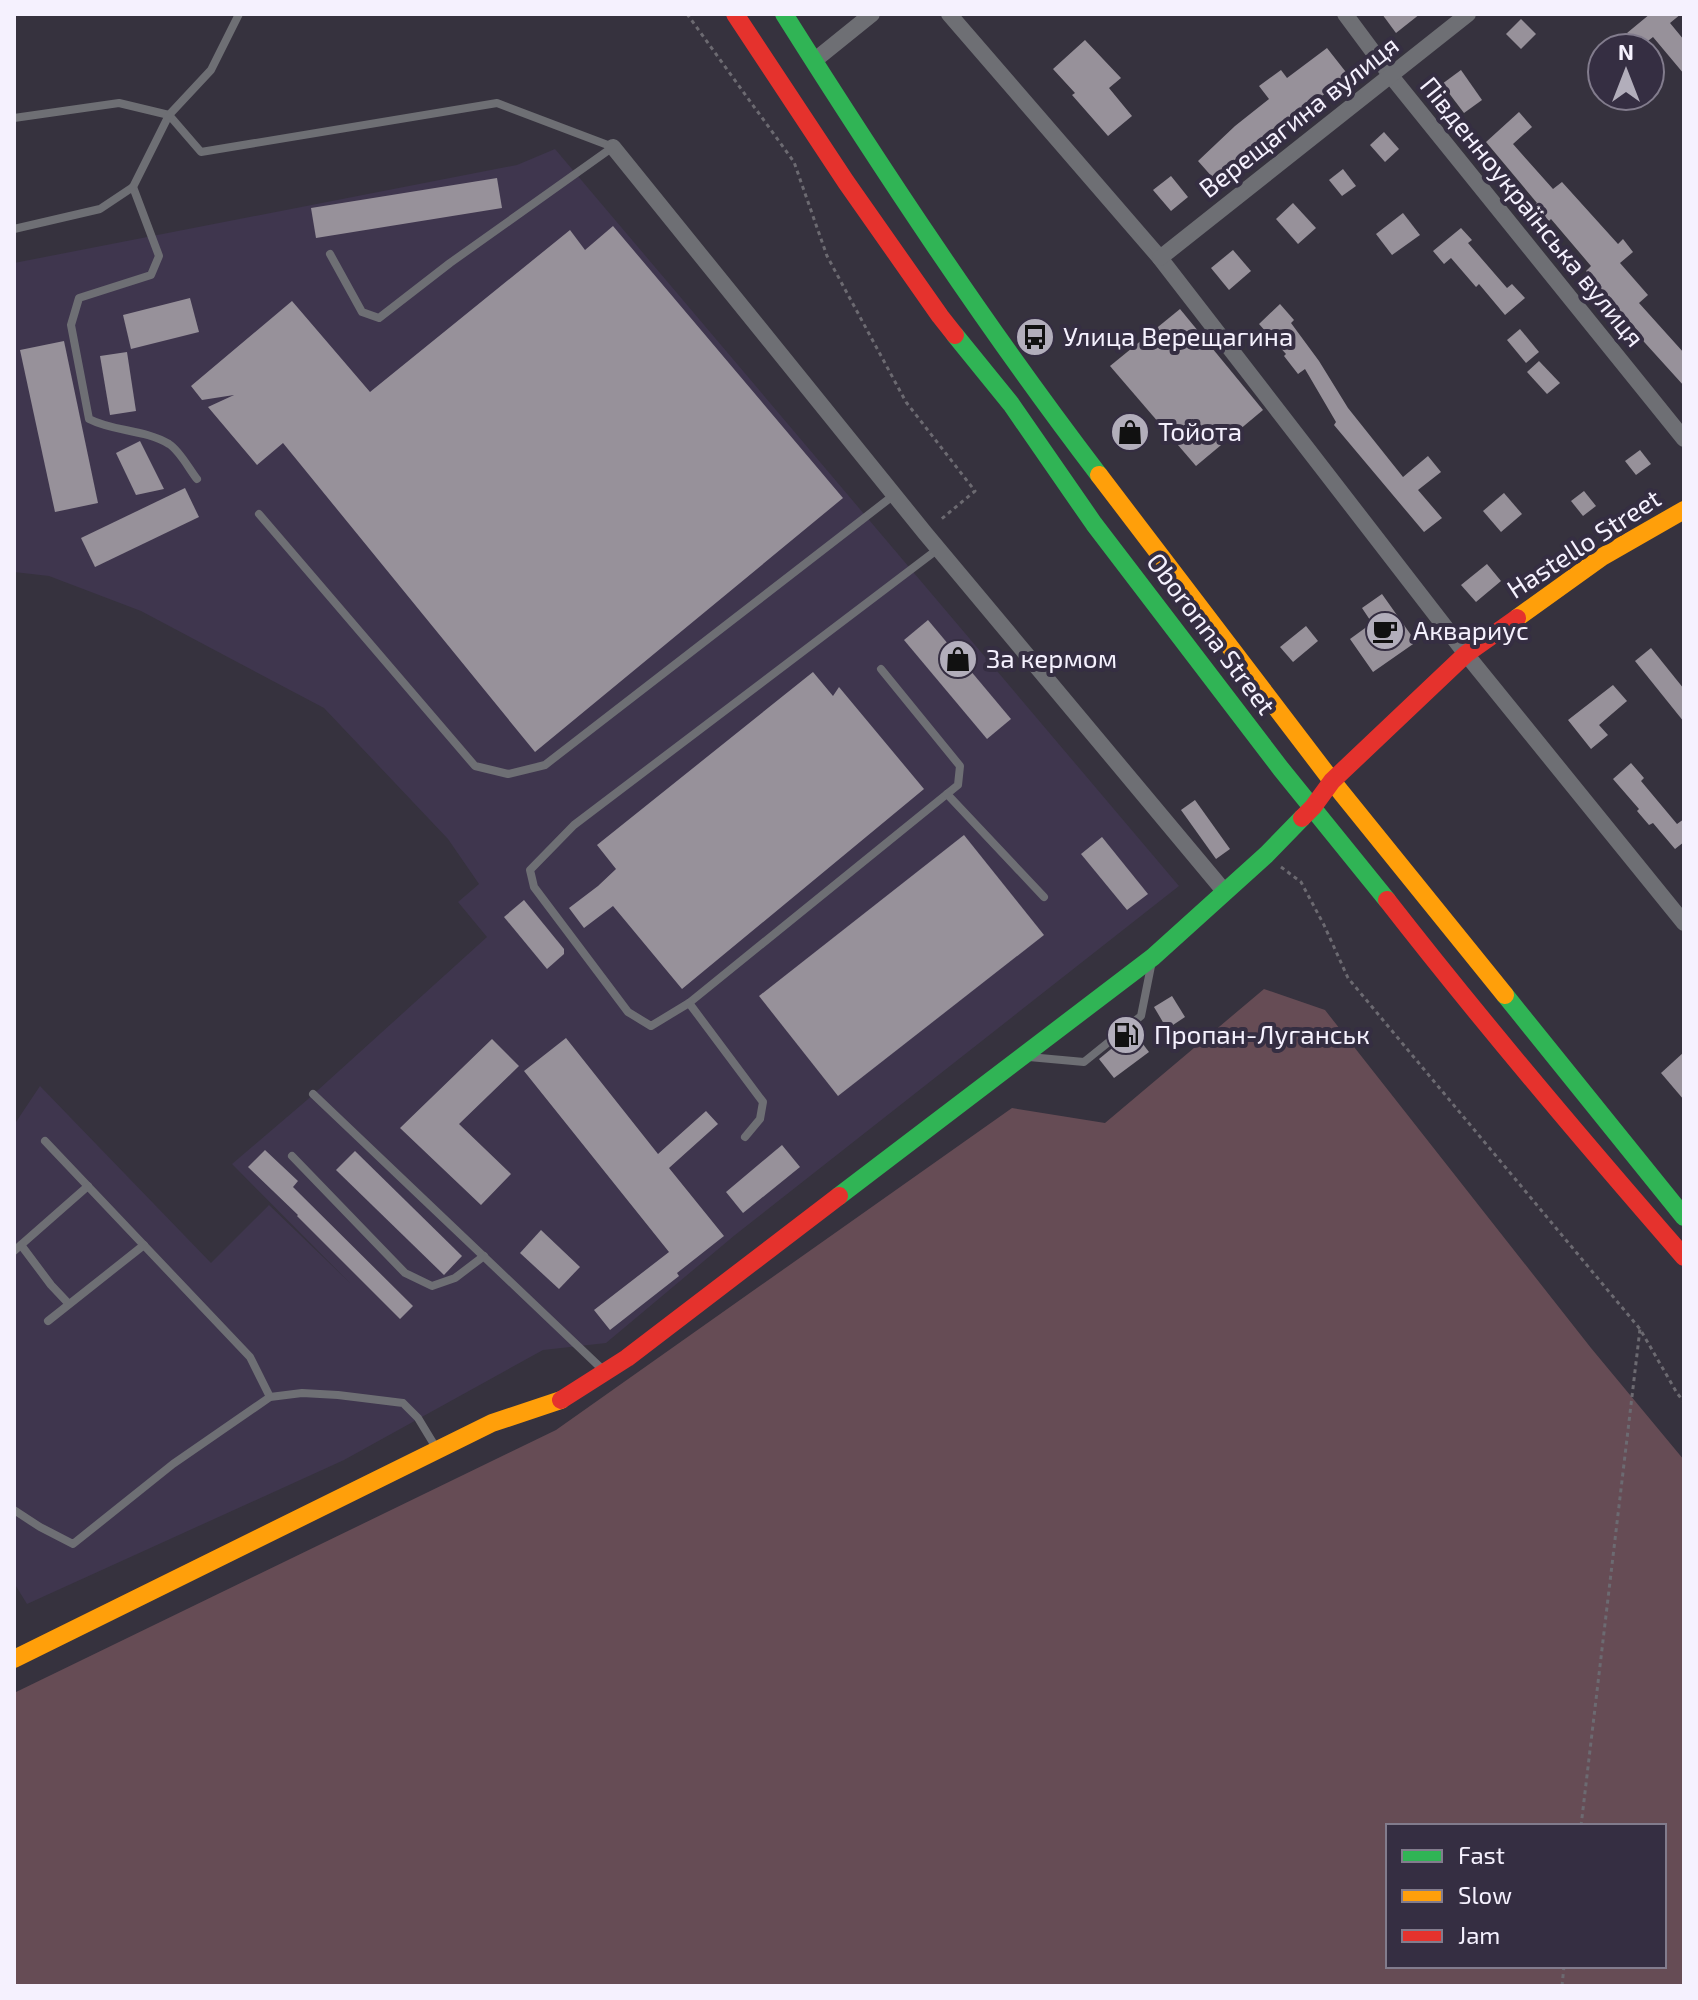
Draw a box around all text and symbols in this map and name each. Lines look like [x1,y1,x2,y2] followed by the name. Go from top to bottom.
[1192,28,1405,204] street label: Верещагина вулиця
[1586,32,1666,112] north arrow
[1618,38,1634,64] text: N
[1414,70,1652,353] street label: Південноукраїнська вулиця
[1014,316,1056,358] bus stop icon: Улица Верещагина
[1063,320,1293,351] place label: Улица Верещагина
[1109,411,1151,453] shop icon: Тойота
[1158,415,1242,446] place label: Тойота
[1501,481,1666,604] street label: Hastello Street
[1141,546,1283,720] street label: Oboronna Street
[1364,610,1406,652] cafe icon: Аквариус
[1413,614,1529,646] place label: Аквариус
[937,638,979,680] shop icon: За кермом
[986,642,1117,673] place label: За кермом
[1105,1014,1147,1056] fuel station icon: Пропан-Луганськ
[1154,1018,1370,1050] place label: Пропан-Луганськ
[1386,1824,1666,1968] legend
[1458,1840,1505,1869] text: Fast
[1458,1880,1512,1909] text: Slow
[1458,1920,1500,1949] text: Jam

